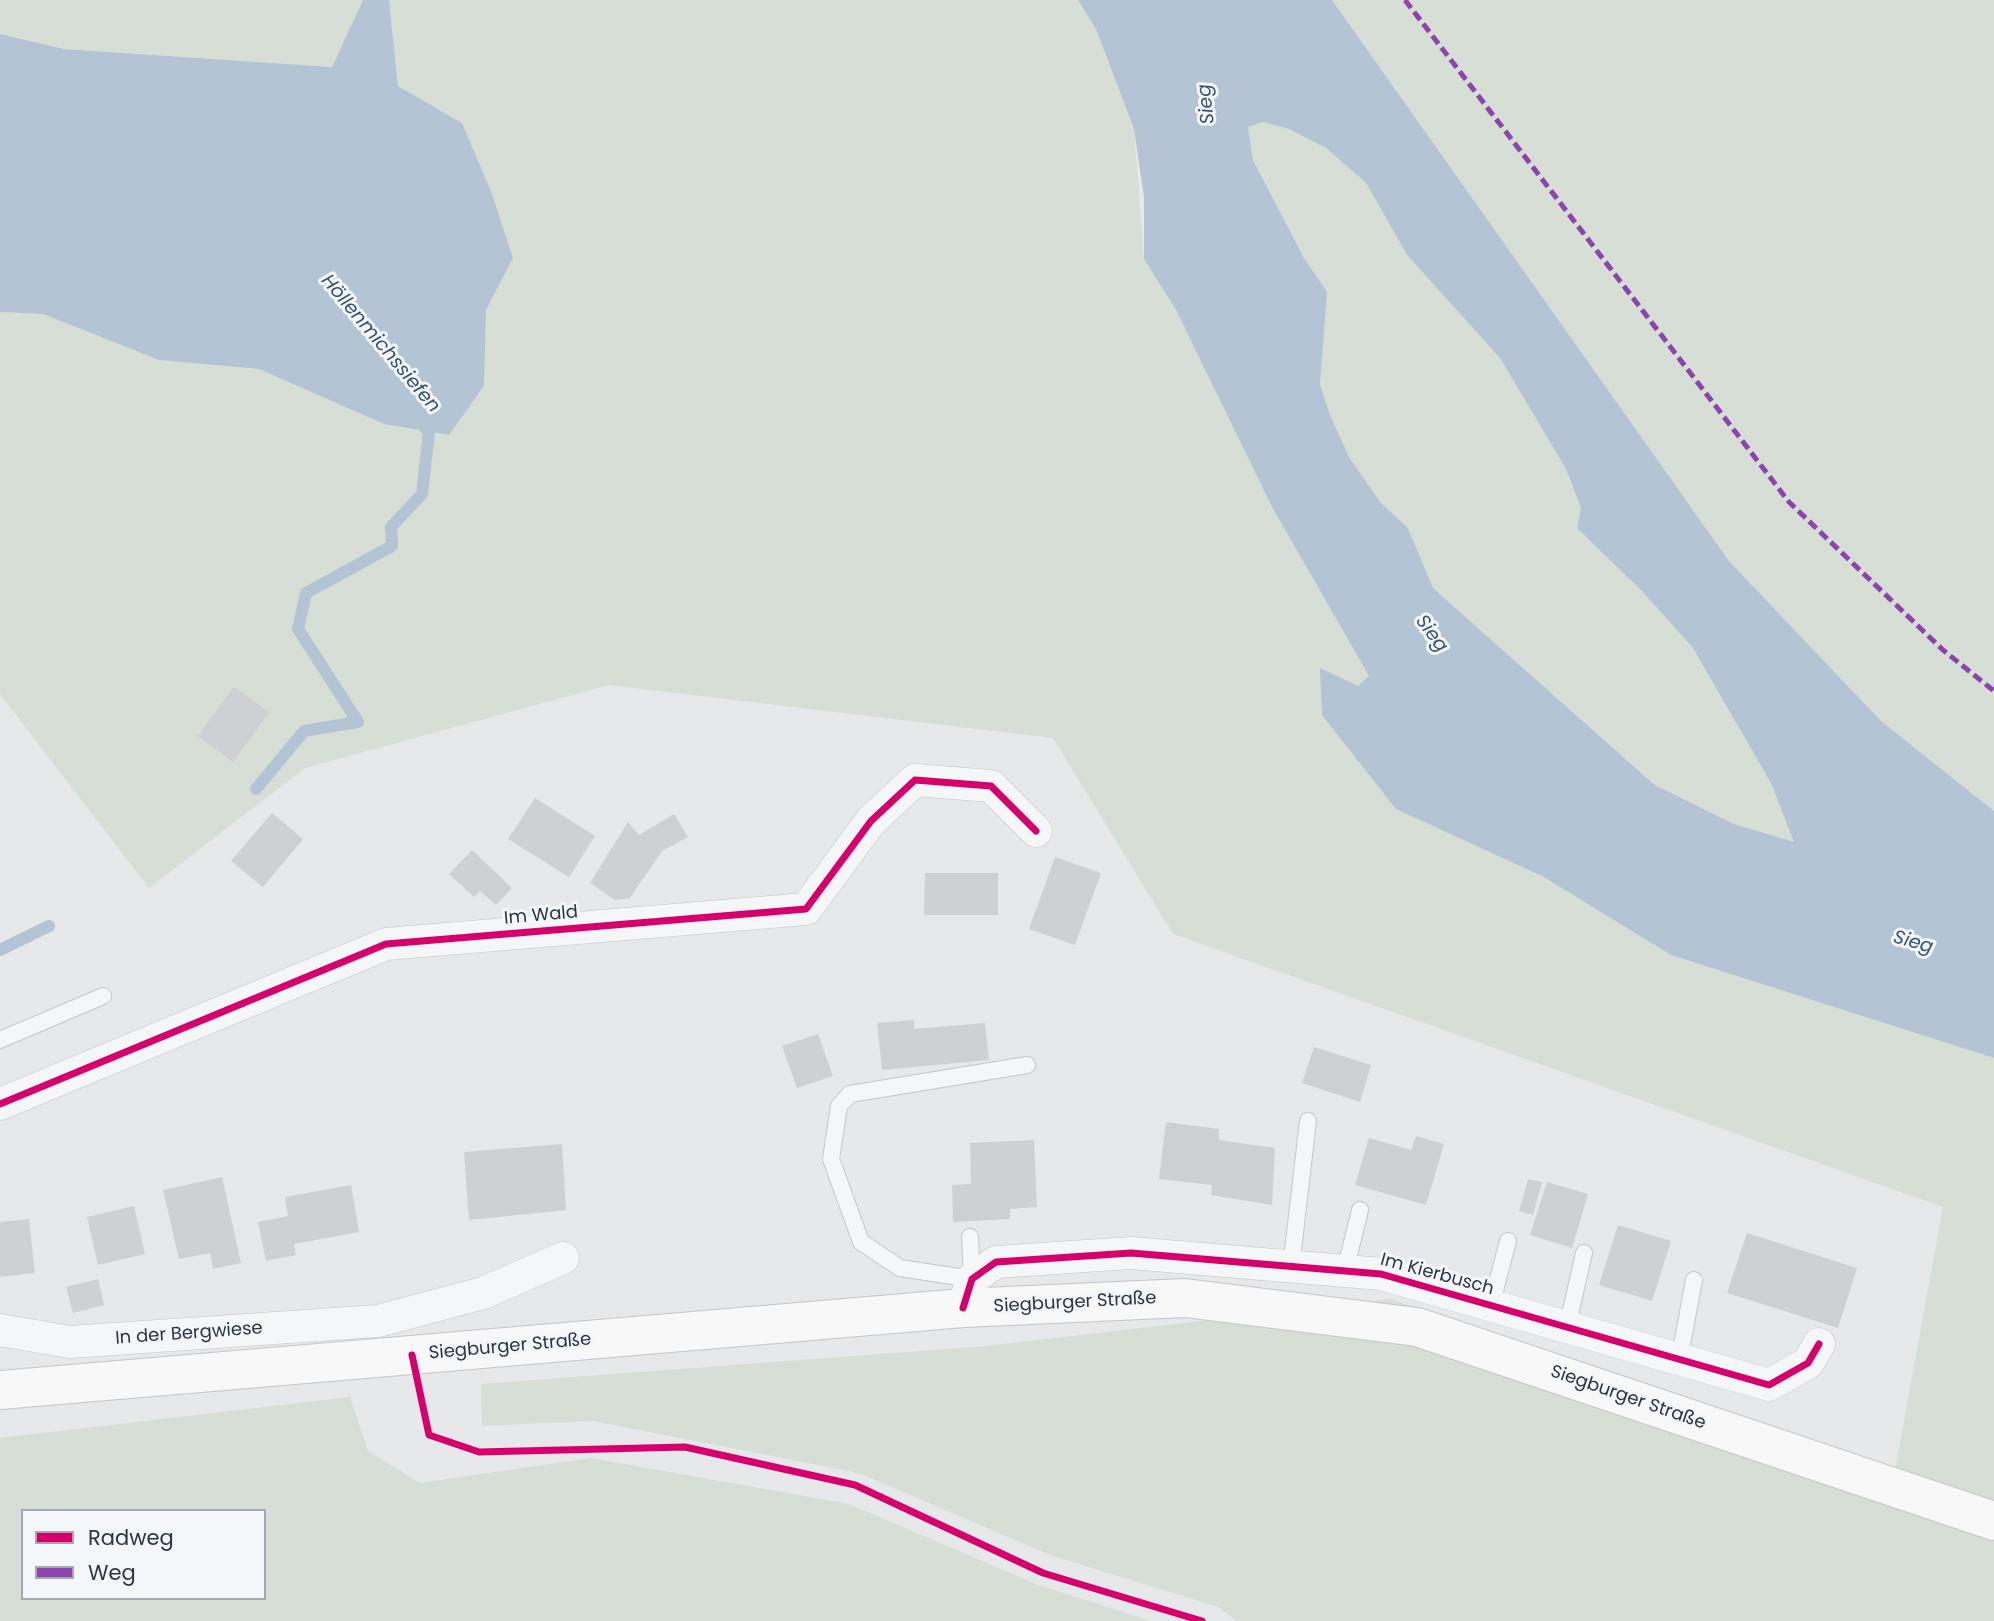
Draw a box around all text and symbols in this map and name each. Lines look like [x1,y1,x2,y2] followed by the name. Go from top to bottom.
[1194,83,1220,125] water label: Sieg
[316,270,444,418] water label: Höllenmichssiefen
[1410,611,1452,657] water label: Sieg
[503,902,579,930] street label: Im Wald
[1890,926,1936,960] water label: Sieg
[1378,1250,1496,1300] street label: Im Kierbusch
[993,1288,1157,1318] street label: Siegburger Straße
[115,1318,263,1350] street label: In der Bergwiese
[428,1329,592,1365] street label: Siegburger Straße
[1547,1361,1709,1435] street label: Siegburger Straße
[21,1509,266,1600] legend
[88,1523,174,1552] text: Radweg
[88,1558,136,1587] text: Weg

